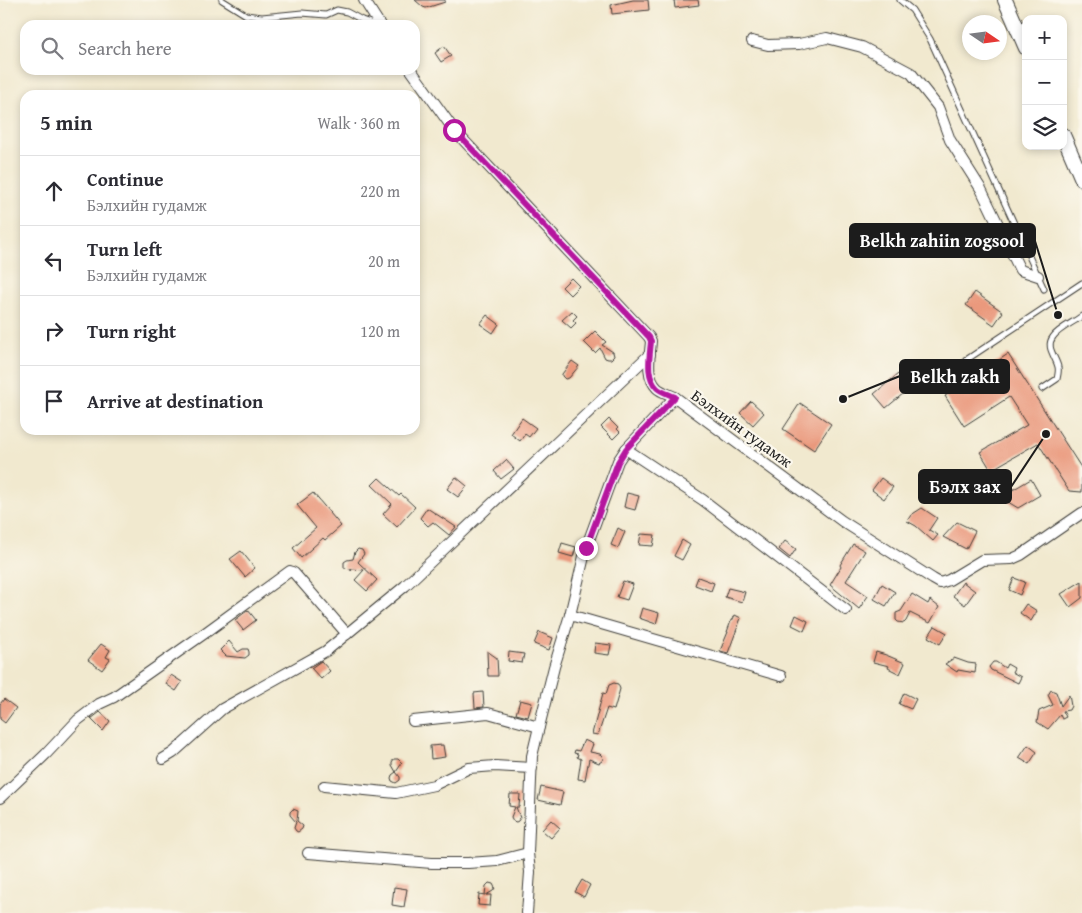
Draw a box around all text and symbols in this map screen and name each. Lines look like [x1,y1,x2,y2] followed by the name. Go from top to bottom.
[962,15,1007,60] north arrow
[1022,15,1067,150] map controls
[1022,15,1067,60] button: +
[20,20,420,75] search box
[38,34,66,62] icon: search
[78,34,172,62] text: Search here
[1022,60,1067,105] button: −
[1022,105,1067,150] button: layers
[40,107,92,138] text: 5 min
[317,111,400,135] text: Walk · 360 m
[443,119,466,142] route start
[87,165,164,193] text: Continue
[40,177,68,205] icon: ahead
[360,179,400,203] text: 220 m
[87,193,207,217] text: Бэлхийн гудамж
[850,224,1035,257] callout: Belkh zahiin zogsool
[860,227,1025,254] text: Belkh zahiin zogsool
[87,235,162,263] text: Turn left
[40,247,68,275] icon: left
[368,249,400,273] text: 20 m
[87,263,207,287] text: Бэлхийн гудамж
[40,317,68,345] icon: right
[87,317,176,345] text: Turn right
[360,319,400,343] text: 120 m
[900,360,1009,393] callout: Belkh zakh
[910,363,1000,390] text: Belkh zakh
[687,383,798,473] street label: Бэлхийн гудамж
[40,387,68,415] icon: arrive
[87,387,263,415] text: Arrive at destination
[919,470,1011,503] callout: Бэлх зах
[929,473,1001,500] text: Бэлх зах
[575,537,598,560] route end

